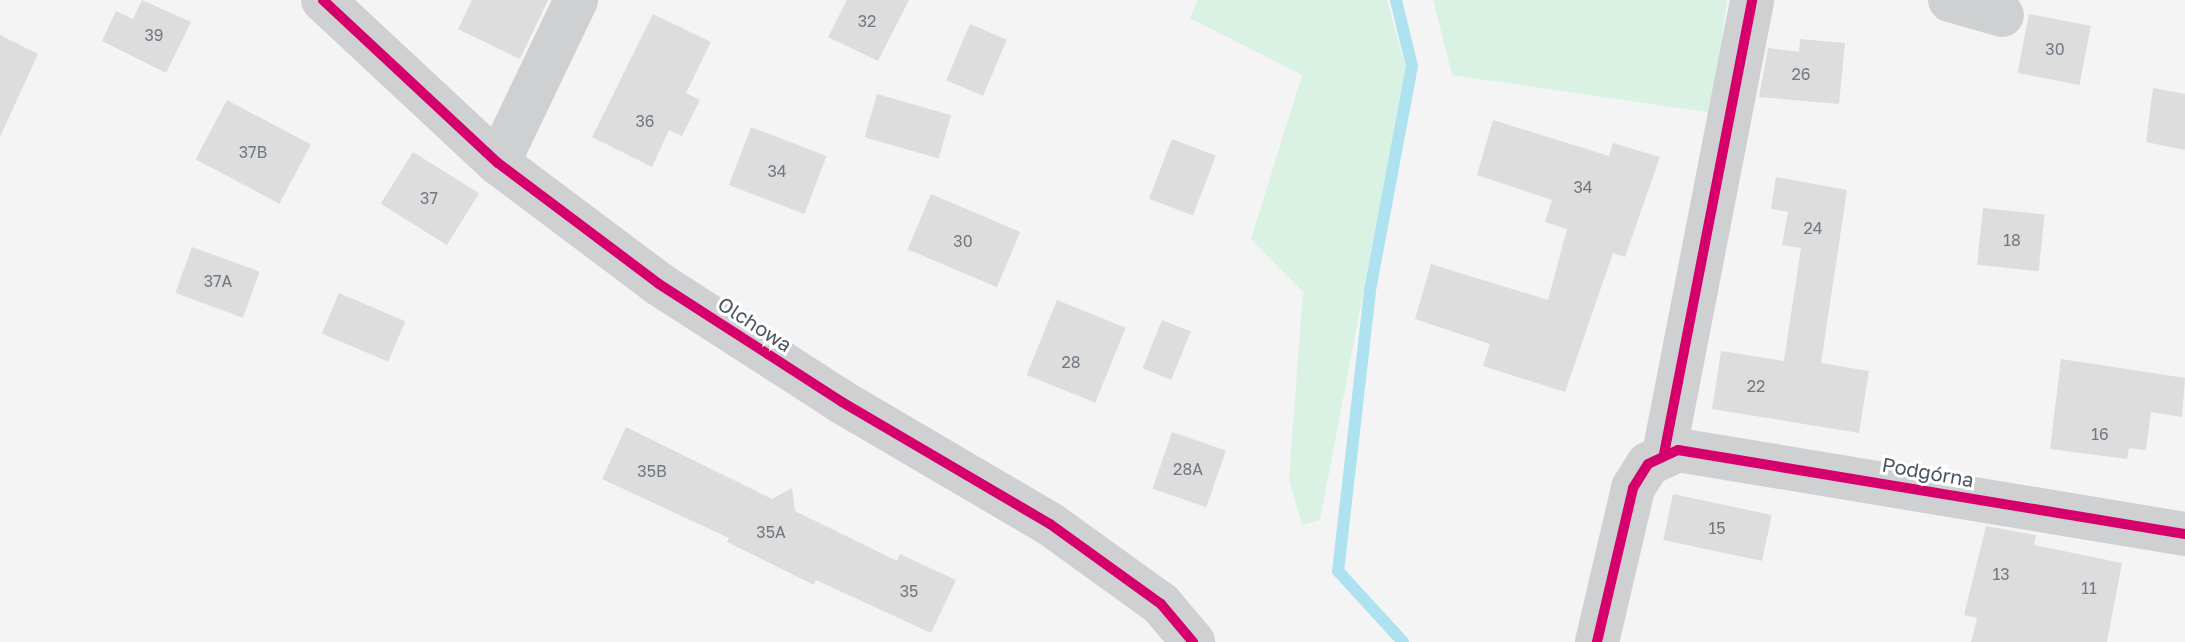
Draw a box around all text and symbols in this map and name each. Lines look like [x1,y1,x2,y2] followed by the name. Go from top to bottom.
[858,11,876,31] house number: 32
[144,25,164,45] house number: 39
[2045,39,2065,59] house number: 30
[1792,64,1810,84] house number: 26
[635,111,655,131] house number: 36
[239,142,267,162] house number: 37B
[767,161,787,181] house number: 34
[1573,177,1593,197] house number: 34
[420,188,438,208] house number: 37
[1803,218,1823,238] house number: 24
[2003,230,2021,250] house number: 18
[953,231,973,251] house number: 30
[204,271,232,291] house number: 37A
[714,291,796,357] street label: Olchowa
[1061,352,1081,372] house number: 28
[1747,376,1765,396] house number: 22
[2091,424,2109,444] house number: 16
[1880,452,1976,492] street label: Podgórna
[1173,459,1203,479] house number: 28A
[637,461,667,481] house number: 35B
[1708,518,1726,538] house number: 15
[756,522,786,542] house number: 35A
[1992,564,2010,584] house number: 13
[2081,578,2097,598] house number: 11
[900,581,918,601] house number: 35

